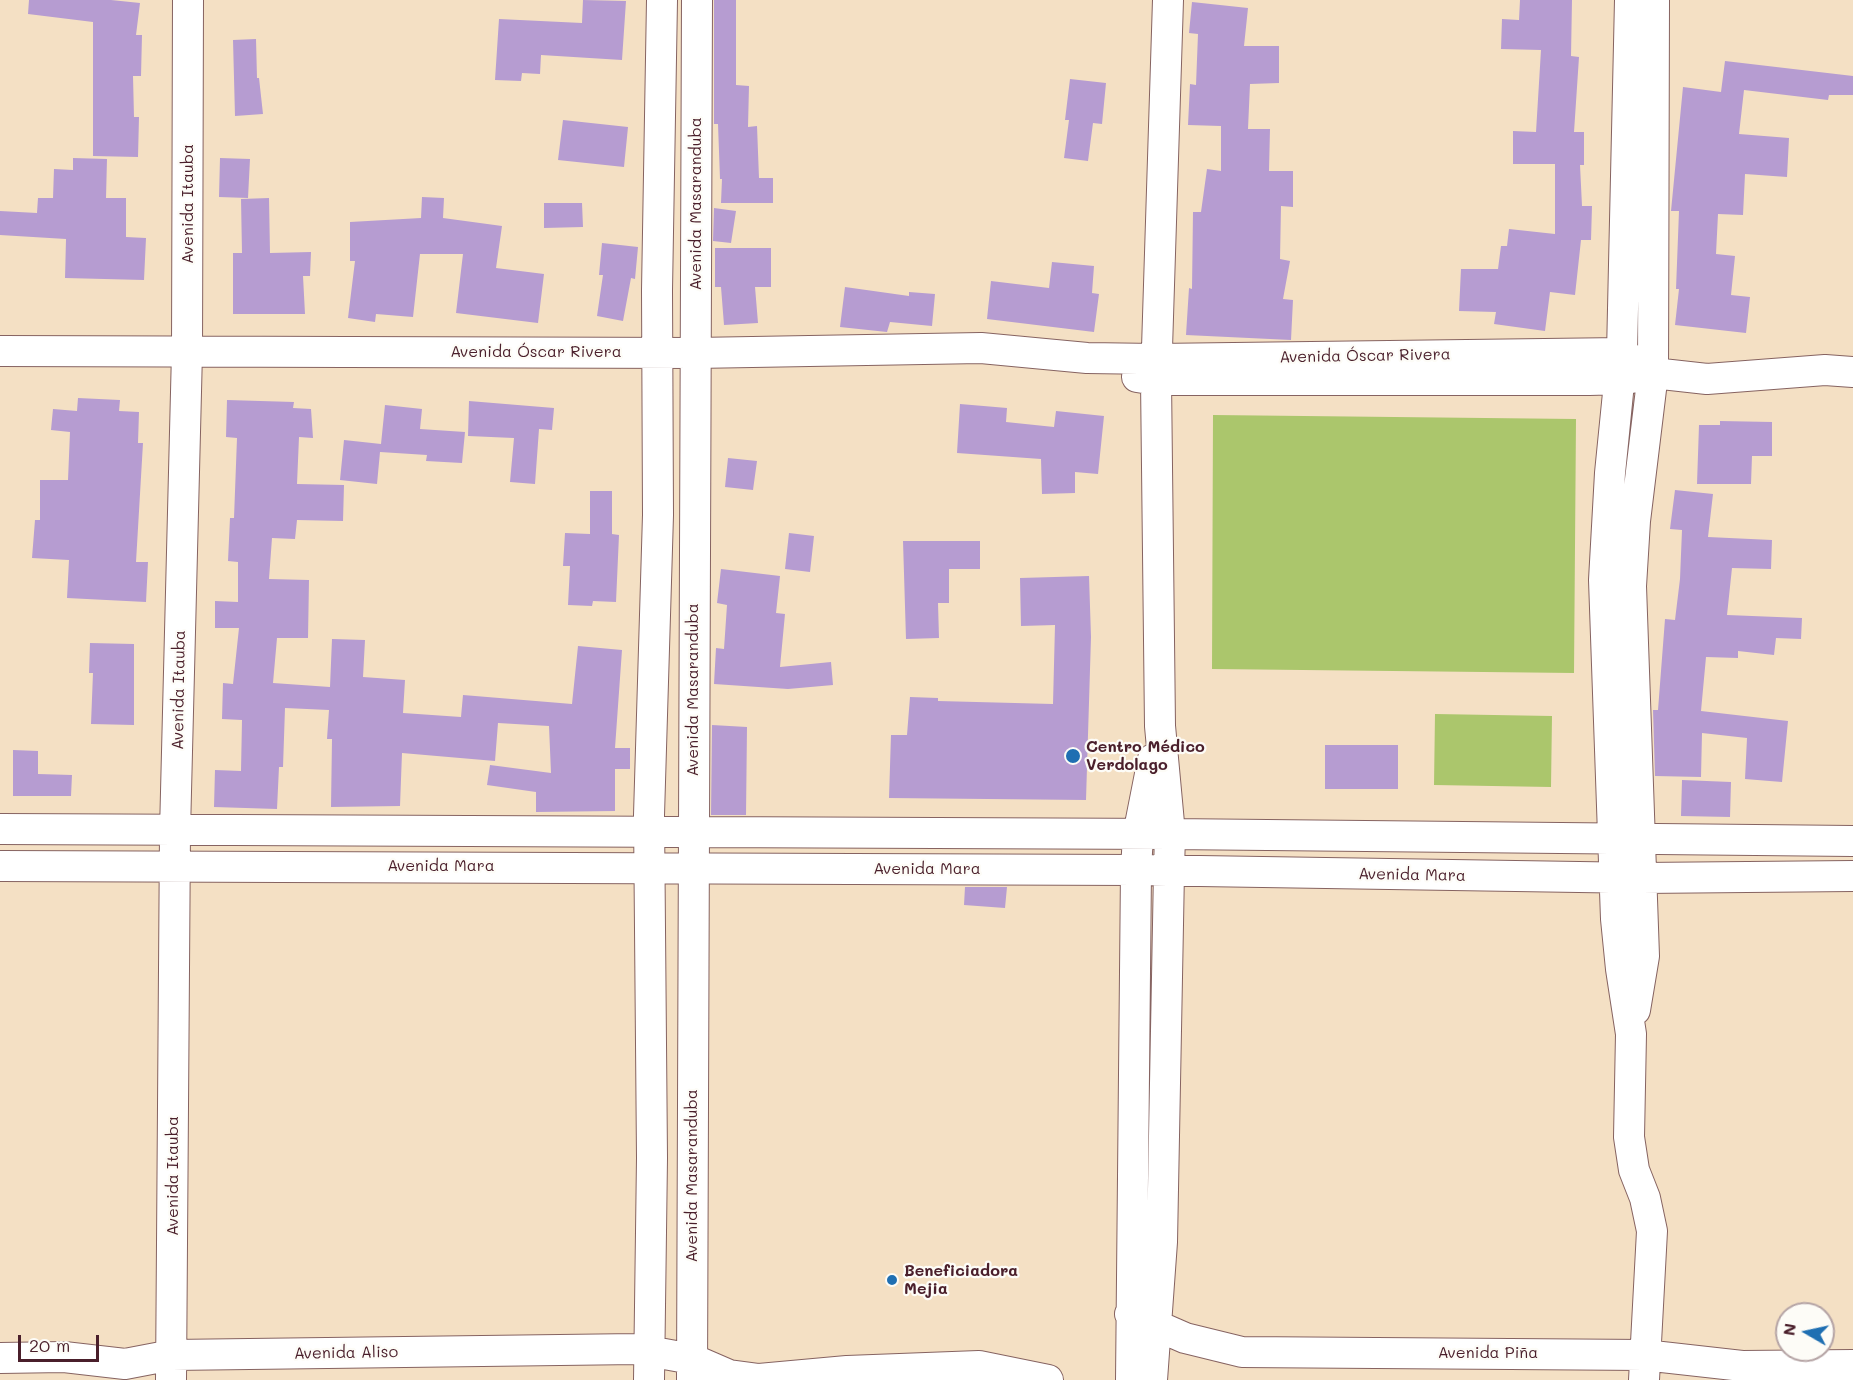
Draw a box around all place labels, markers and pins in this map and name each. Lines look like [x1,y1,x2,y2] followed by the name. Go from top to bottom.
[1086,737,1205,775] place label: Centro Médico Verdolago
[1064,747,1082,765] marker: Centro Médico Verdolago
[904,1261,1018,1299] place label: Beneficiadora Mejia
[885,1273,899,1287] marker: Beneficiadora Mejia

